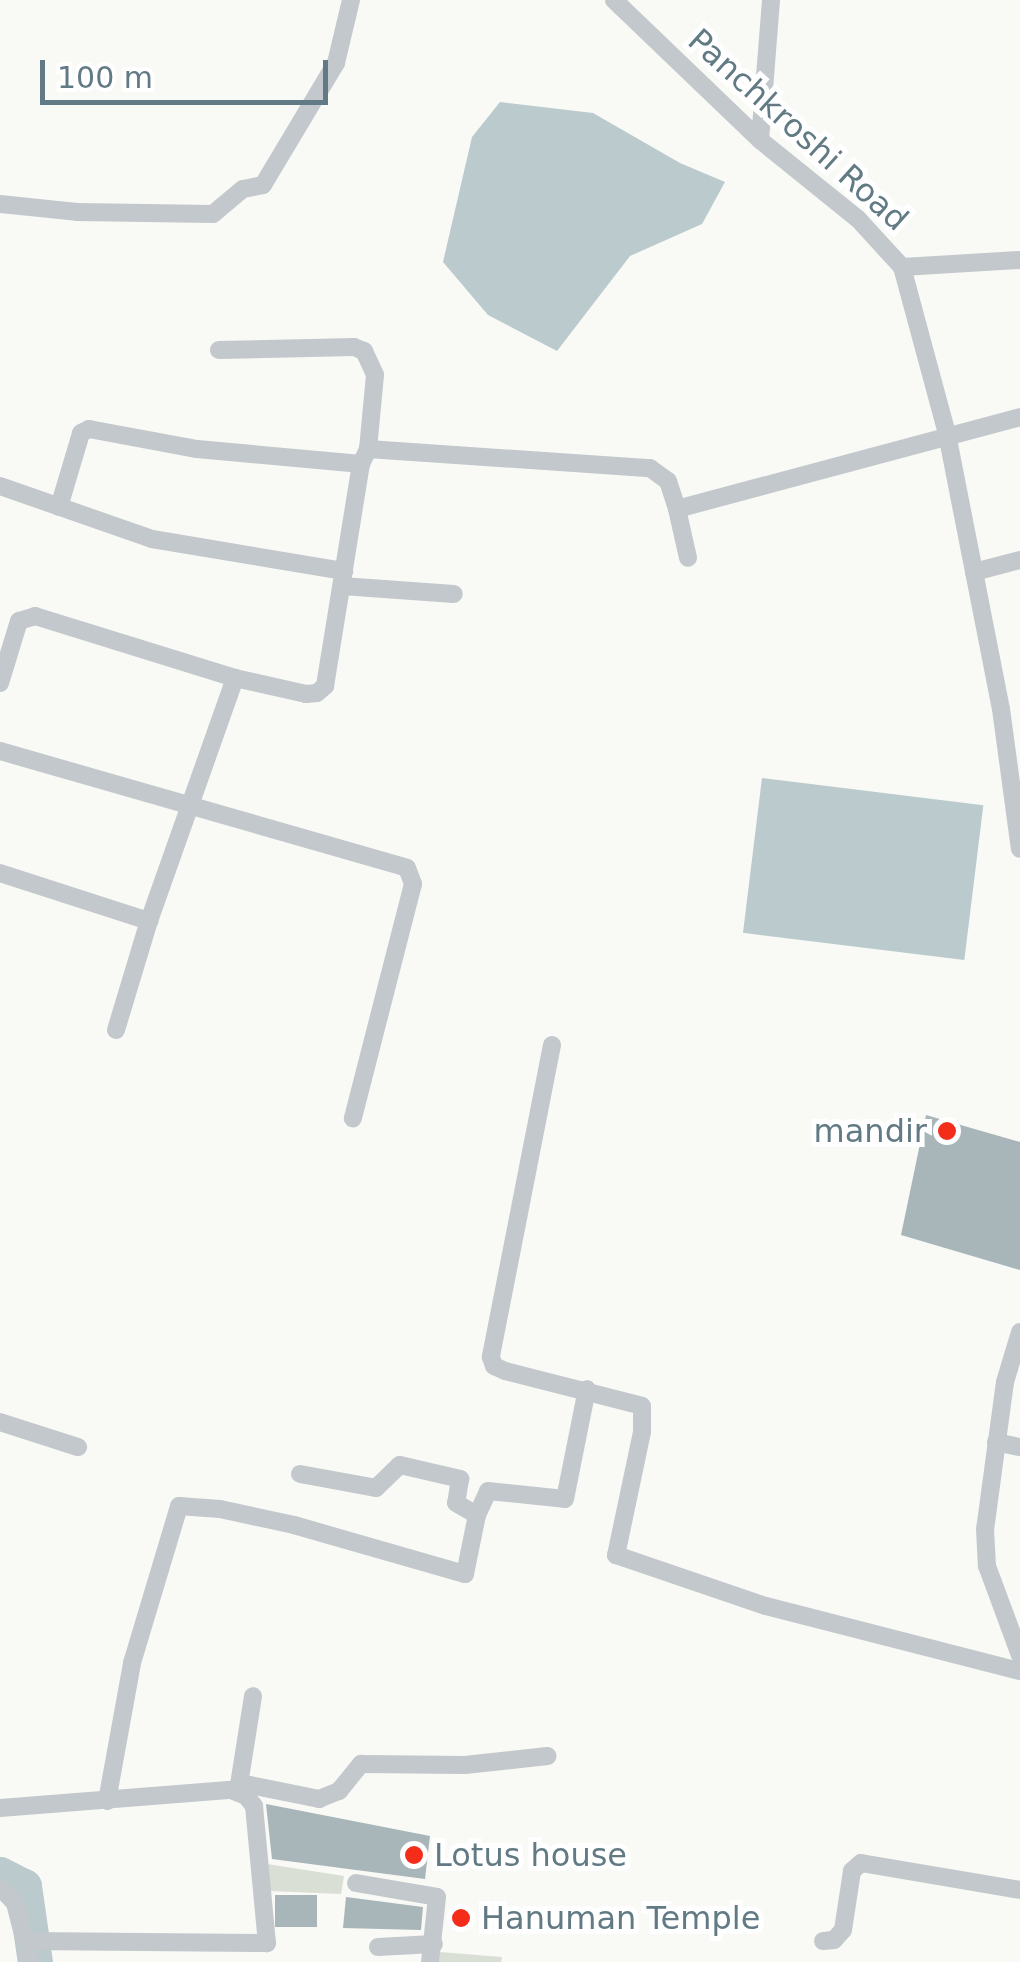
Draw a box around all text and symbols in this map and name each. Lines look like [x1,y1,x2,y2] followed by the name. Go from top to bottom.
[680,21,916,239] street label: Panchkroshi Road
[45,40,332,102] scale bar
[57,60,153,95] text: 100 m
[814,1112,927,1150] place label: mandir
[936,1120,958,1142] marker: mandir
[434,1836,627,1874] place label: Lotus house
[403,1844,425,1866] marker: Lotus house
[481,1899,760,1937] place label: Hanuman Temple
[450,1907,472,1929] marker: Hanuman Temple

